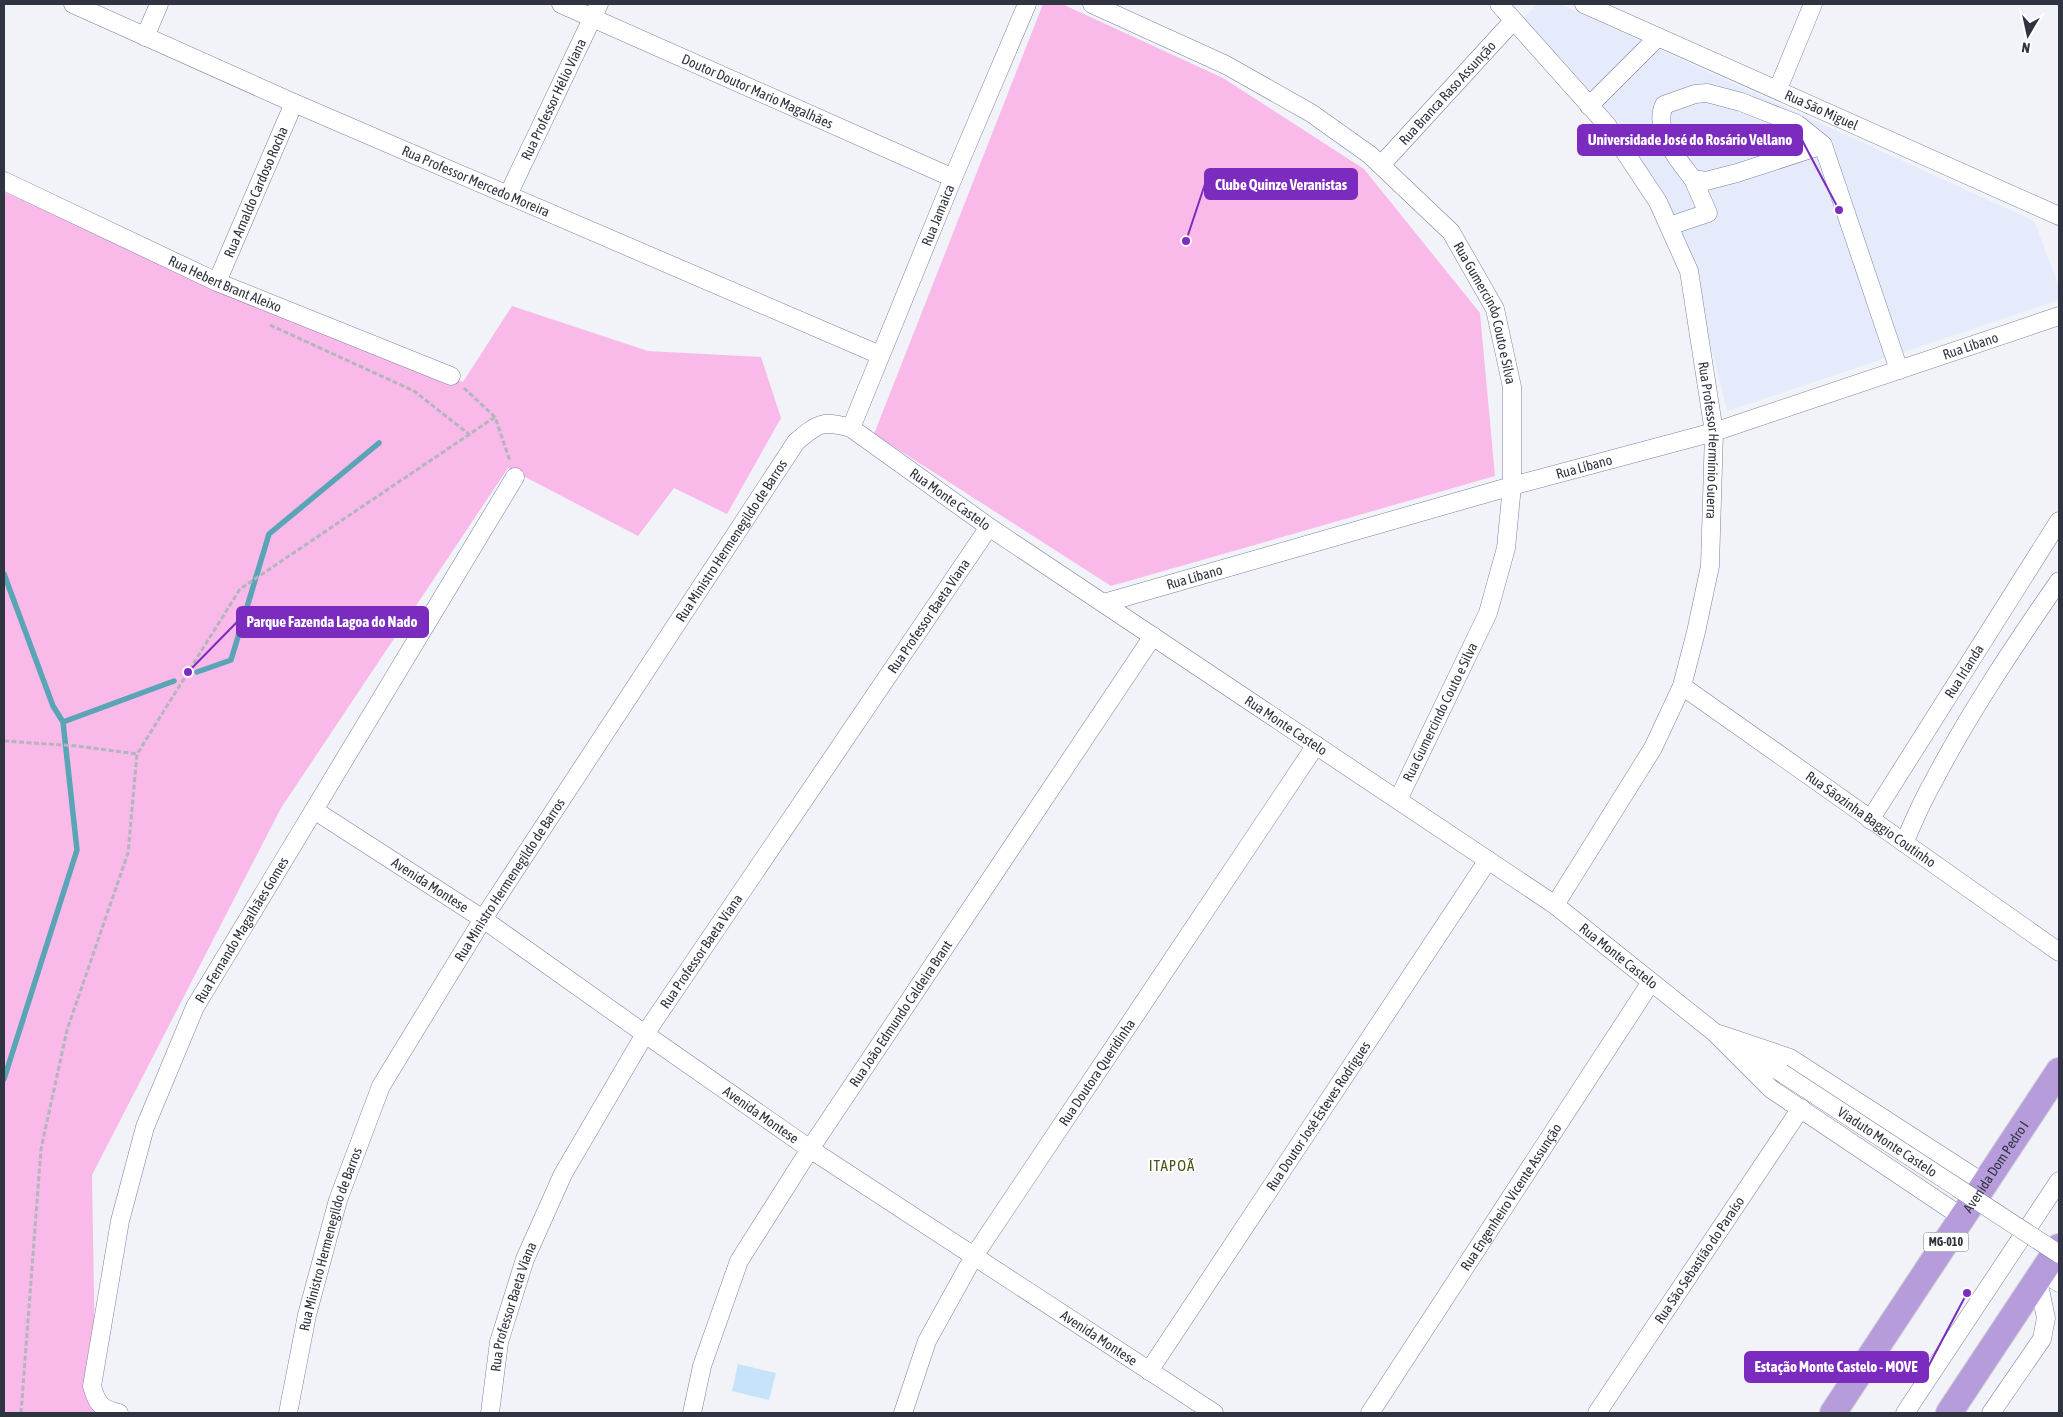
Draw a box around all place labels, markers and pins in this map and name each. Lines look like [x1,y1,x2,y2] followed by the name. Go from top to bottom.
[1578,125,1802,155] callout: Universidade José do Rosário Vellano
[1205,169,1357,199] callout: Clube Quinze Veranistas
[237,607,428,637] callout: Parque Fazenda Lagoa do Nado
[1745,1352,1928,1382] callout: Estação Monte Castelo - MOVE

